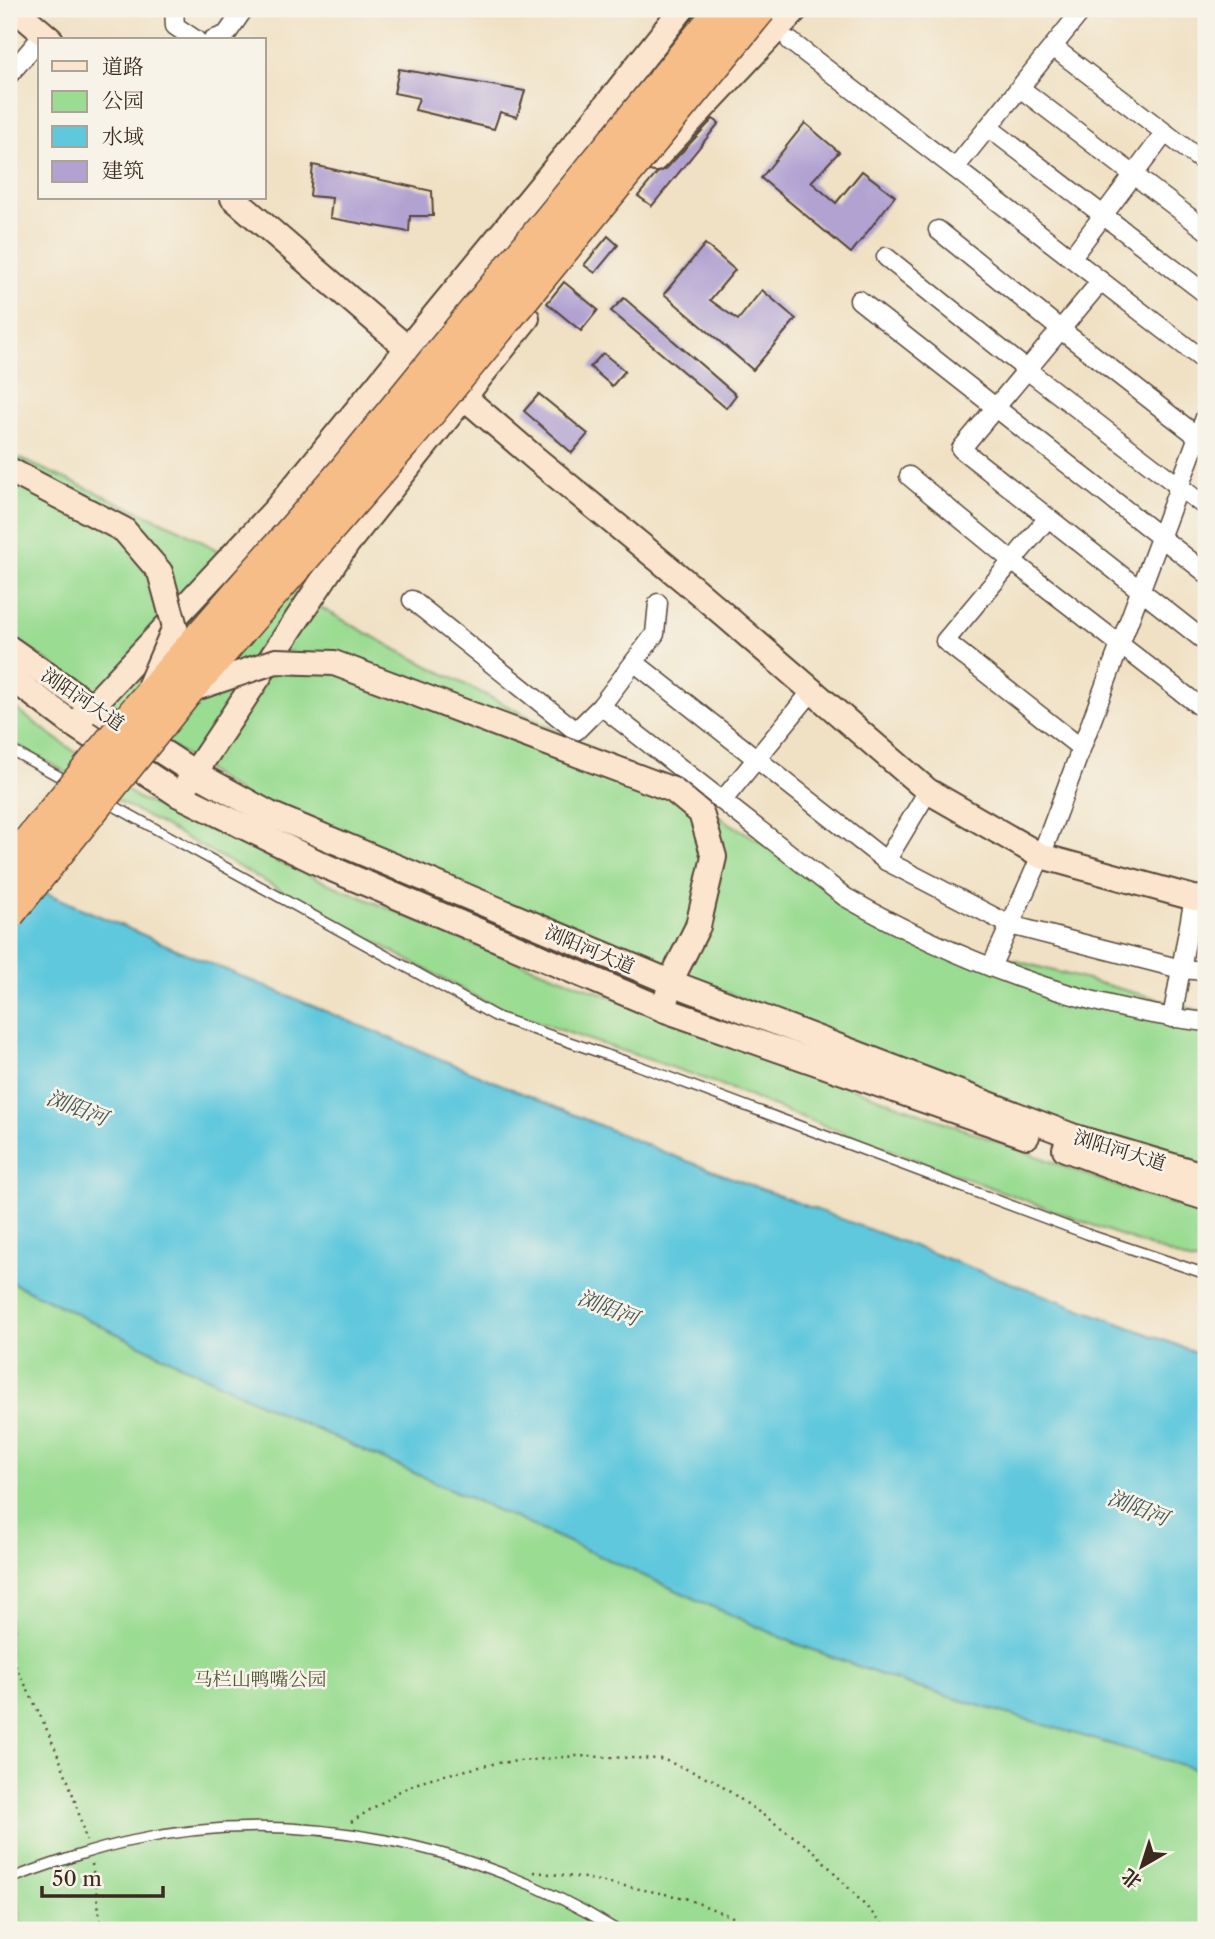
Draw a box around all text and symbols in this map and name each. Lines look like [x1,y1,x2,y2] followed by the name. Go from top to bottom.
[38,38,266,200] legend
[102,54,144,79] text: 道路
[102,88,144,113] text: 公园
[102,124,144,149] text: 水域
[102,158,144,183] text: 建筑
[37,663,129,736] street label: 浏阳河大道
[542,920,638,979] street label: 浏阳河大道
[43,1085,115,1132] water label: 浏阳河
[1071,1126,1169,1175] street label: 浏阳河大道
[574,1285,646,1332] water label: 浏阳河
[1104,1485,1176,1532] water label: 浏阳河
[193,1668,327,1691] park label: 马栏山鸭嘴公园
[1106,1830,1176,1900] north arrow
[42,1855,163,1899] scale bar
[1117,1864,1146,1894] text: 北
[52,1866,102,1891] text: 50 m

